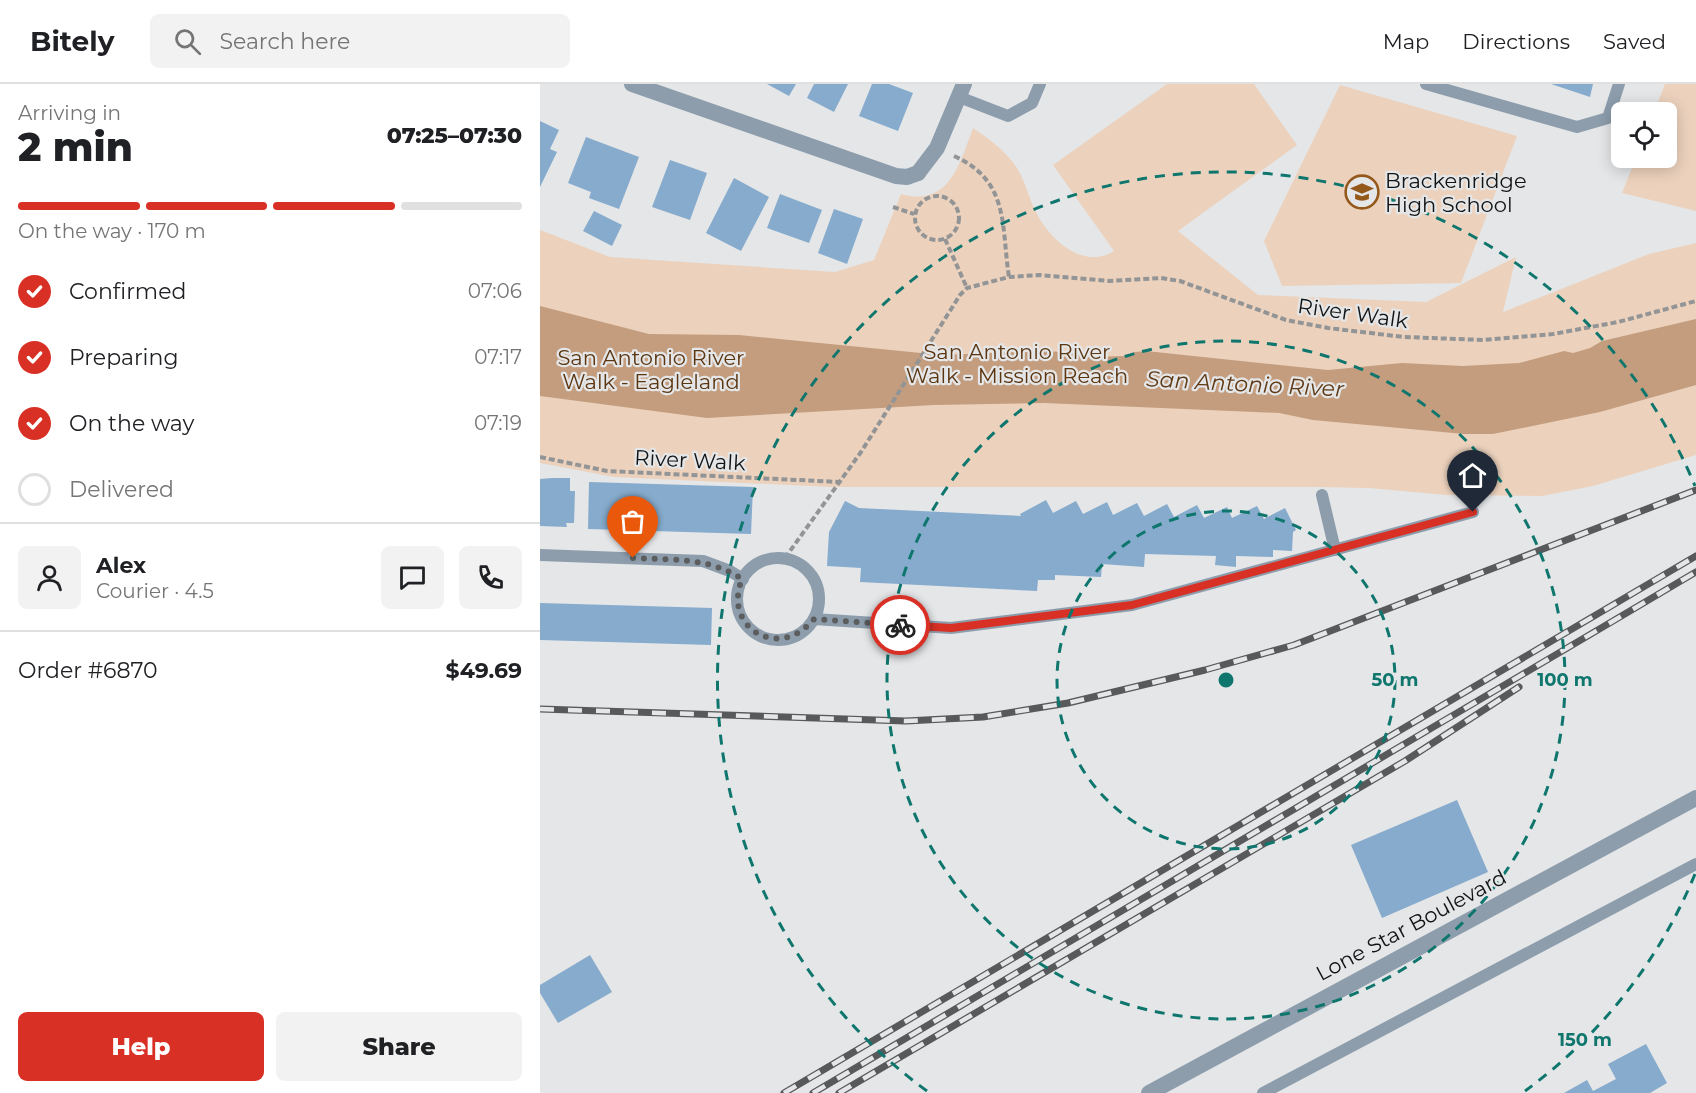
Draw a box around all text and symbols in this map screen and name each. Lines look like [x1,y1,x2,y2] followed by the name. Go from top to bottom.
[150,14,570,68] search box
[30,24,114,58] text: Bitely
[171,25,204,58] icon: search
[219,28,350,55] text: Search here
[1383,29,1429,54] text: Map
[1462,29,1570,54] text: Directions
[1603,29,1666,54] text: Saved
[18,101,121,125] text: Arriving in
[1611,102,1677,168] map controls
[1611,102,1677,168] button: locate
[387,122,522,149] text: 07:25–07:30
[18,123,133,171] text: 2 min
[1385,168,1527,217] place label: Brackenridge High School
[1344,174,1380,210] school or university icon: Brackenridge High School
[18,219,206,243] text: On the way · 170 m
[18,275,51,308] icon: check
[69,278,186,305] text: Confirmed
[468,279,522,303] text: 07:06
[1296,293,1410,333] street label: River Walk
[906,339,1128,388] park label: San Antonio River Walk - Mission Reach
[18,341,51,374] icon: check
[69,344,178,371] text: Preparing
[474,345,522,369] text: 07:17
[557,345,745,394] park label: San Antonio River Walk - Eagleland
[1145,365,1346,403] water label: San Antonio River
[18,407,51,440] icon: check
[69,410,194,437] text: On the way
[474,411,522,435] text: 07:19
[634,445,747,475] street label: River Walk
[1447,450,1498,512] pin
[1456,459,1489,492] icon: home
[69,476,174,503] text: Delivered
[607,496,658,558] pin
[616,505,649,538] icon: bag
[18,546,81,609] button: person
[381,546,444,609] button: chat
[459,546,522,609] button: phone
[96,552,146,579] text: Alex
[96,579,214,603] text: Courier · 4.5
[870,595,930,655] courier
[884,609,917,642] icon: bike
[18,657,158,684] text: Order #6870
[445,657,522,684] text: $49.69
[1372,669,1418,691] text: 50 m
[1537,669,1593,691] text: 100 m
[1216,670,1236,690] centre of rings
[1312,864,1510,986] street label: Lone Star Boulevard
[18,1012,264,1081] button: Help
[276,1012,522,1081] button: Share
[1558,1029,1612,1051] text: 150 m

